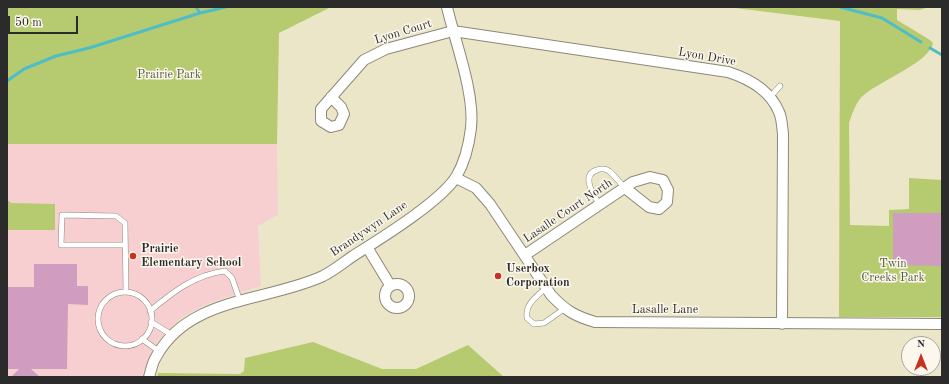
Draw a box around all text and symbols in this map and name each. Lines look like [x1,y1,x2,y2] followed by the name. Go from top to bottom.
[10,8,80,34] scale bar
[373,16,433,48] street label: Lyon Court
[15,17,42,29] text: 50 m
[677,45,737,69] street label: Lyon Drive
[137,68,201,82] park label: Prairie Park
[521,176,615,246] street label: Lasalle Court North
[328,198,410,260] street label: Brandywyn Lane
[141,242,241,270] place label: Prairie Elementary School
[128,251,138,261] marker: Prairie Elementary School
[861,257,925,285] park label: Twin Creeks Park
[506,262,570,290] place label: Userbox Corporation
[493,271,503,281] marker: Userbox Corporation
[632,303,698,317] street label: Lasalle Lane
[901,336,941,376] north arrow
[917,339,925,350] text: N

